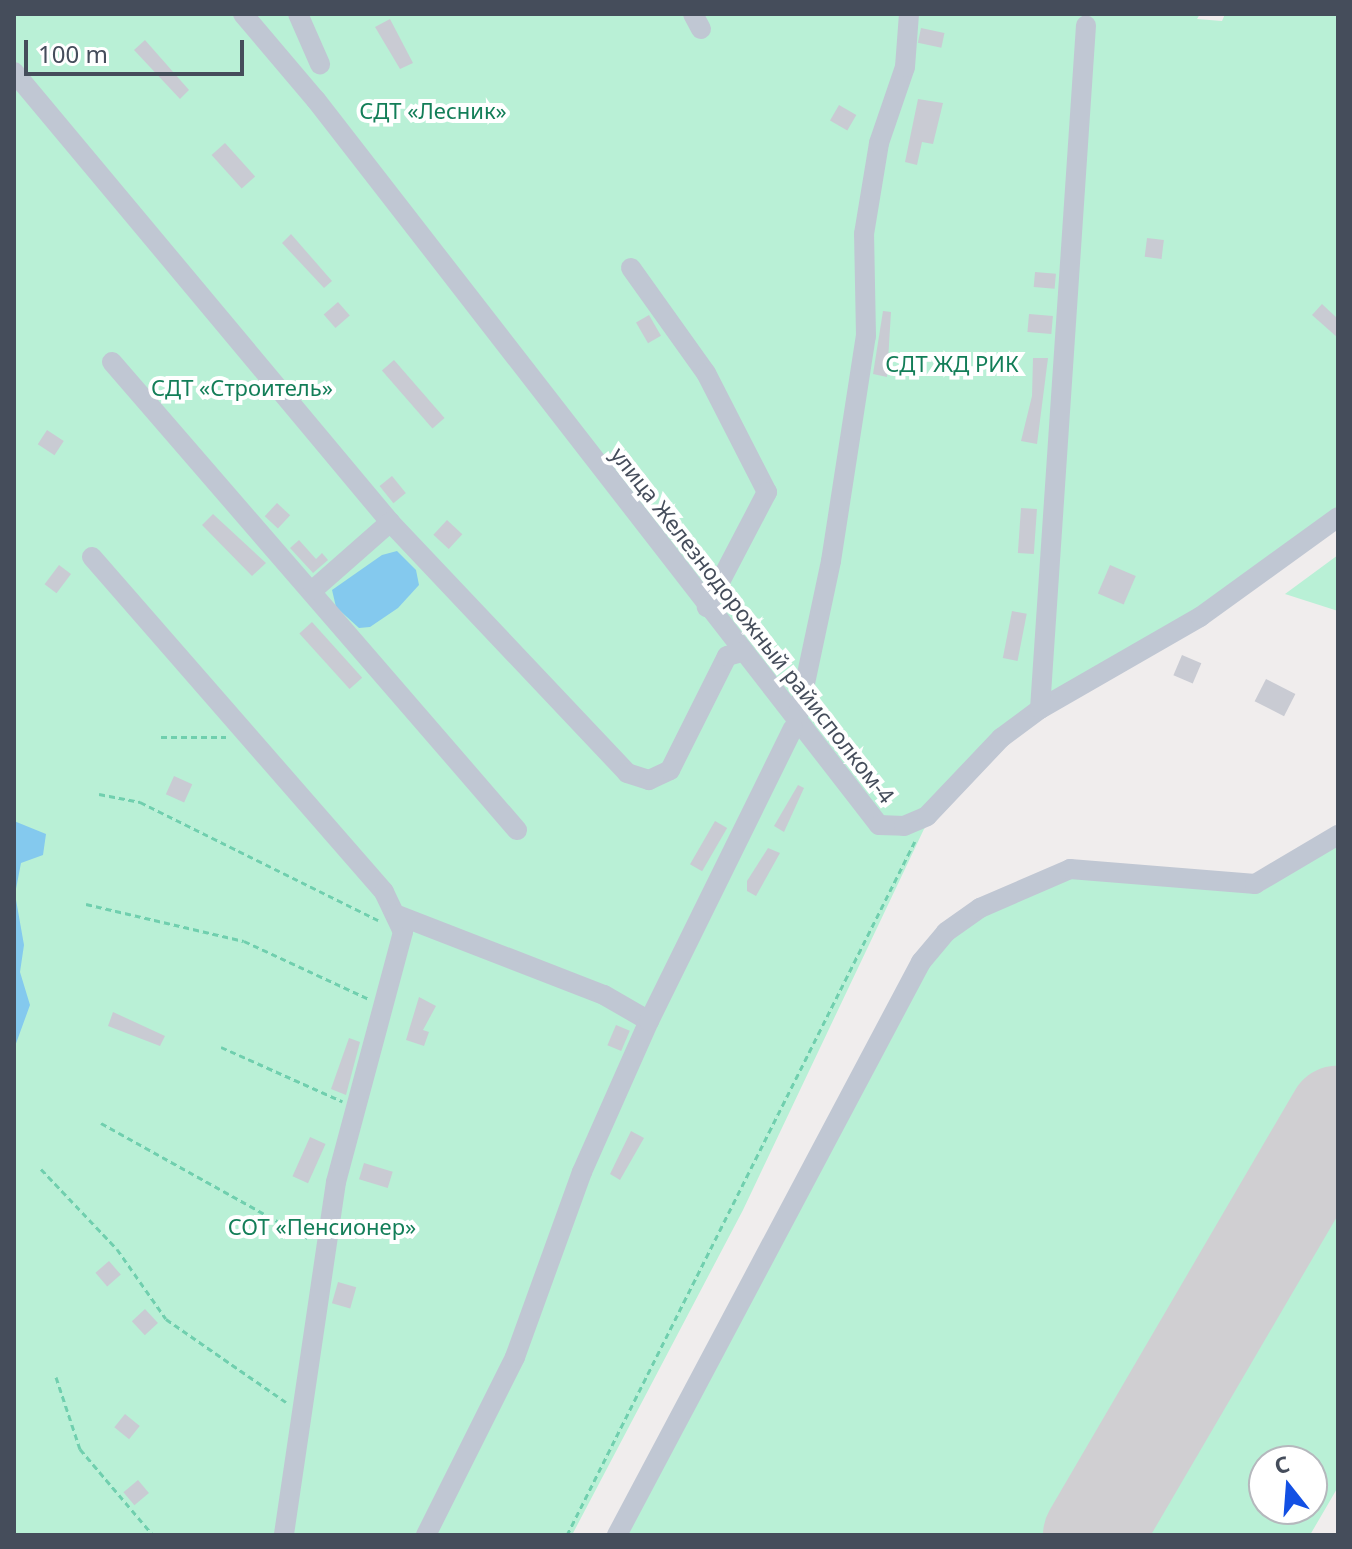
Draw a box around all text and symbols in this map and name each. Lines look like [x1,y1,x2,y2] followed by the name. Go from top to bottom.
[28,24,248,74] scale bar
[38,37,108,70] text: 100 m
[359,98,507,124] park label: СДТ «Лесник»
[885,351,1019,377] park label: СДТ ЖД РИК
[151,375,333,401] park label: СДТ «Строитель»
[606,442,900,808] street label: улица Железнодорожный райисполком-4
[228,1214,416,1240] park label: СОТ «Пенсионер»
[1248,1445,1328,1525] north arrow
[1270,1448,1293,1480] text: С

